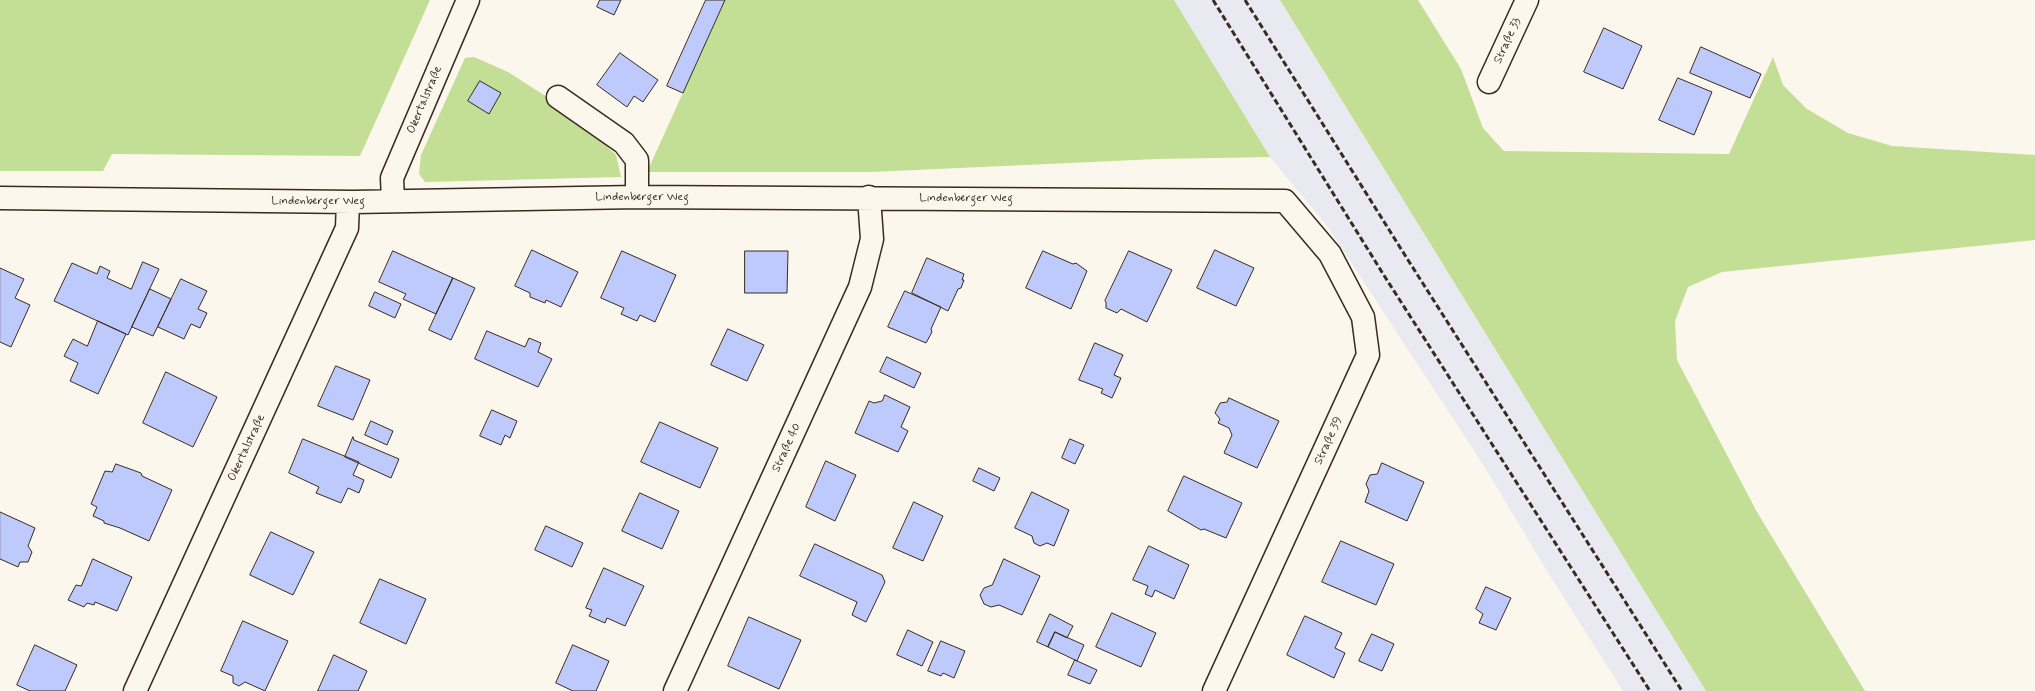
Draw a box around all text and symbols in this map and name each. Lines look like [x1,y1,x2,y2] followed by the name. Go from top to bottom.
[1491,16,1525,66] street label: Straße 33
[404,64,446,136] street label: Okertalstraße
[595,190,689,204] street label: Lindenberger Weg
[919,191,1013,205] street label: Lindenberger Weg
[271,194,365,208] street label: Lindenberger Weg
[225,412,269,484] street label: Okertalstraße
[1312,415,1346,467] street label: Straße 39
[769,421,805,475] street label: Straße 40

